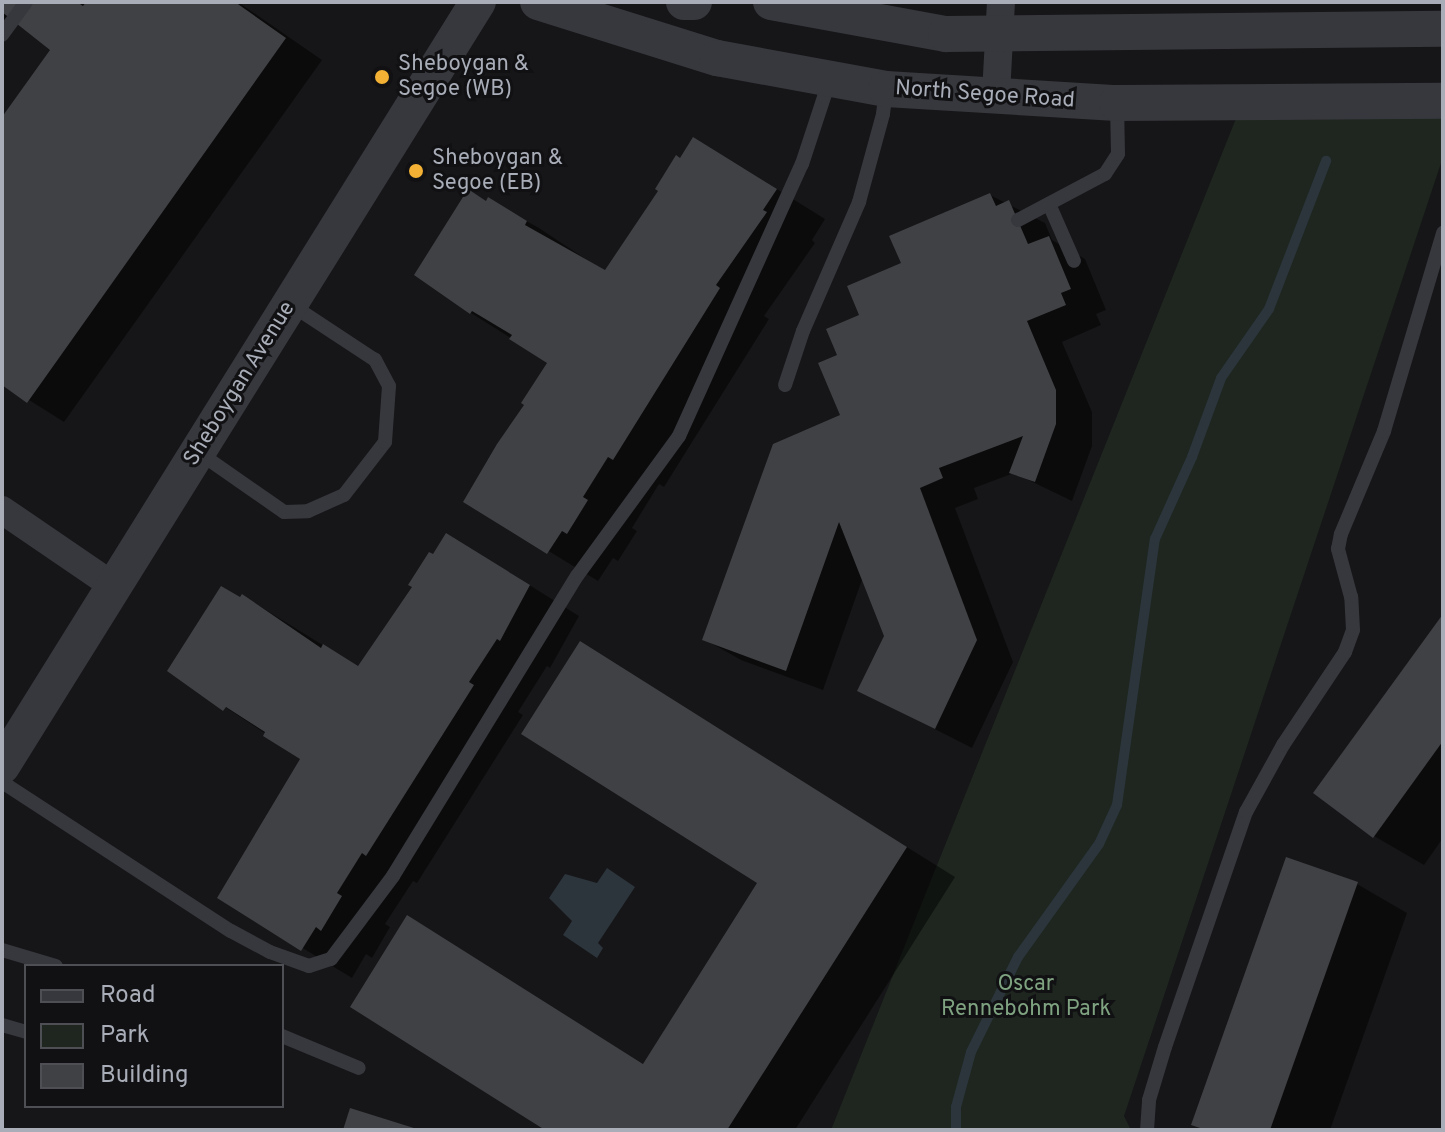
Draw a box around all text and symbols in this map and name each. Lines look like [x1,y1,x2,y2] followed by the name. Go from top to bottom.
[398,51,529,102] place label: Sheboygan & Segoe (WB)
[373,68,391,86] marker: Sheboygan & Segoe (WB)
[894,76,1076,114] street label: North Segoe Road
[432,145,563,196] place label: Sheboygan & Segoe (EB)
[407,162,425,180] marker: Sheboygan & Segoe (EB)
[179,297,301,471] street label: Sheboygan Avenue
[24,964,284,1108] legend
[941,971,1111,1022] park label: Oscar Rennebohm Park
[100,981,156,1011] text: Road
[100,1021,150,1051] text: Park
[100,1061,189,1091] text: Building

